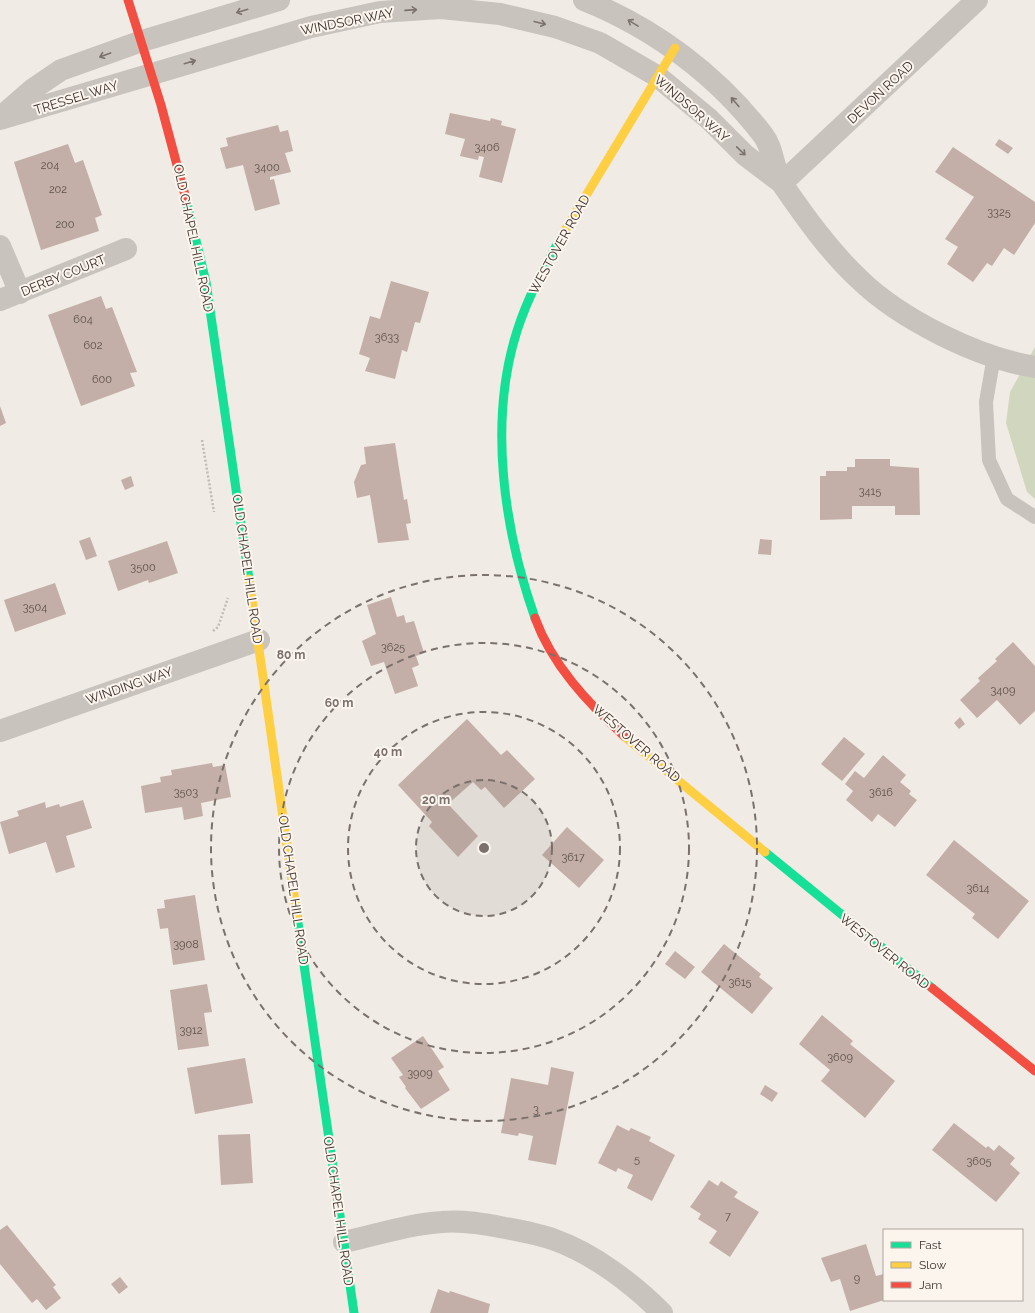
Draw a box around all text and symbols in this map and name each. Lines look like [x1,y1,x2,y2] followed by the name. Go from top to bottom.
[299,5,395,38] street label: WINDSOR WAY
[404,7,417,14] one-way arrow
[236,8,249,15] one-way arrow
[628,19,639,27] one-way arrow
[533,20,546,28] one-way arrow
[100,51,112,59] one-way arrow
[183,58,196,65] one-way arrow
[844,58,916,127] street label: DEVON ROAD
[651,72,733,145] street label: WINDSOR WAY
[32,77,120,117] street label: TRESSEL WAY
[731,97,740,107] one-way arrow
[474,141,500,154] house number: 3406
[736,146,746,156] one-way arrow
[41,159,59,172] house number: 204
[254,161,280,174] house number: 3400
[171,163,217,313] street label: OLD CHAPEL HILL ROAD
[49,183,67,196] house number: 202
[526,192,593,296] street label: WESTOVER ROAD
[987,206,1011,219] house number: 3325
[55,218,75,231] house number: 200
[19,252,108,299] street label: DERBY COURT
[73,313,93,326] house number: 604
[375,331,399,344] house number: 3633
[83,339,103,352] house number: 602
[92,373,112,386] house number: 600
[859,485,881,498] house number: 3415
[230,493,265,645] street label: OLD CHAPEL HILL ROAD
[130,561,156,574] house number: 3500
[23,601,47,614] house number: 3504
[381,641,405,654] house number: 3625
[277,648,305,662] text: 80 m
[84,663,175,707] street label: WINDING WAY
[990,684,1016,697] house number: 3409
[325,696,353,710] text: 60 m
[590,701,683,785] street label: WESTOVER ROAD
[374,745,402,759] text: 40 m
[174,786,198,799] house number: 3503
[869,786,893,799] house number: 3616
[422,793,450,807] text: 20 m
[276,814,311,966] street label: OLD CHAPEL HILL ROAD
[477,841,491,855] centre of rings
[561,851,585,864] house number: 3617
[966,882,990,895] house number: 3614
[837,911,933,992] street label: WESTOVER ROAD
[173,938,199,951] house number: 3908
[728,976,752,989] house number: 3615
[180,1024,203,1037] house number: 3912
[827,1051,853,1064] house number: 3609
[407,1067,433,1080] house number: 3909
[533,1103,539,1116] house number: 3
[321,1135,356,1287] street label: OLD CHAPEL HILL ROAD
[634,1153,640,1166] house number: 5
[966,1155,992,1168] house number: 3605
[725,1210,731,1223] house number: 7
[883,1229,1023,1301] legend
[919,1238,942,1252] text: Fast
[919,1258,946,1272] text: Slow
[854,1272,860,1285] house number: 9
[919,1278,942,1292] text: Jam

